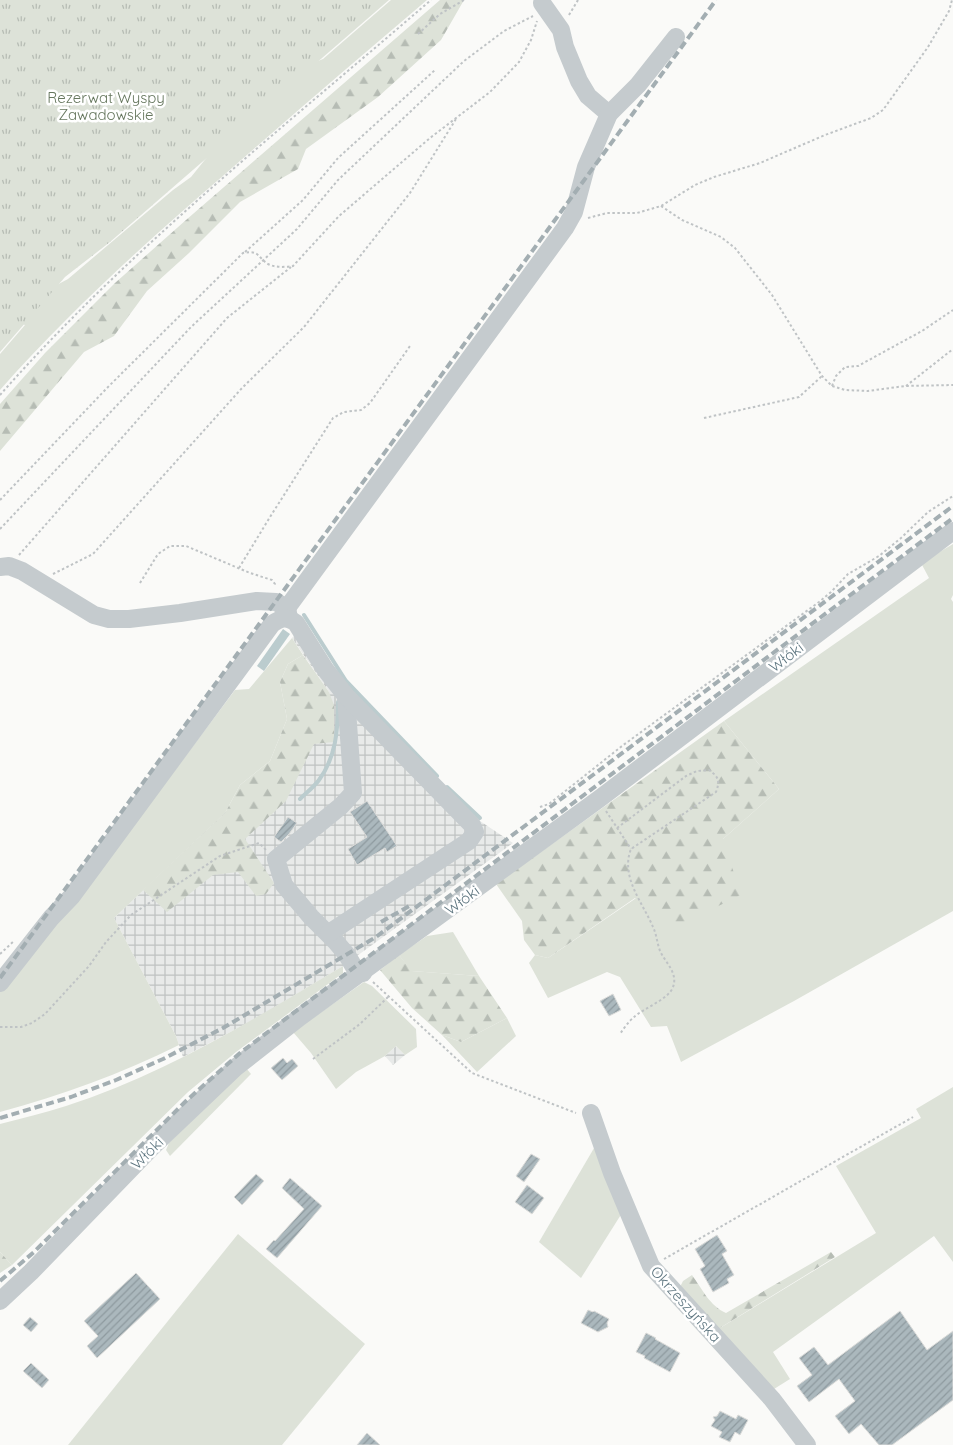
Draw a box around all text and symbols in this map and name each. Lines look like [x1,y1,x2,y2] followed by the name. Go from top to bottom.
[47,88,165,124] park label: Rezerwat Wyspy Zawadowskie
[765,638,807,676] street label: Włóki
[441,881,483,919] street label: Włóki
[127,1133,167,1173] street label: Włóki
[647,1262,725,1346] street label: Okrzeszyńska

